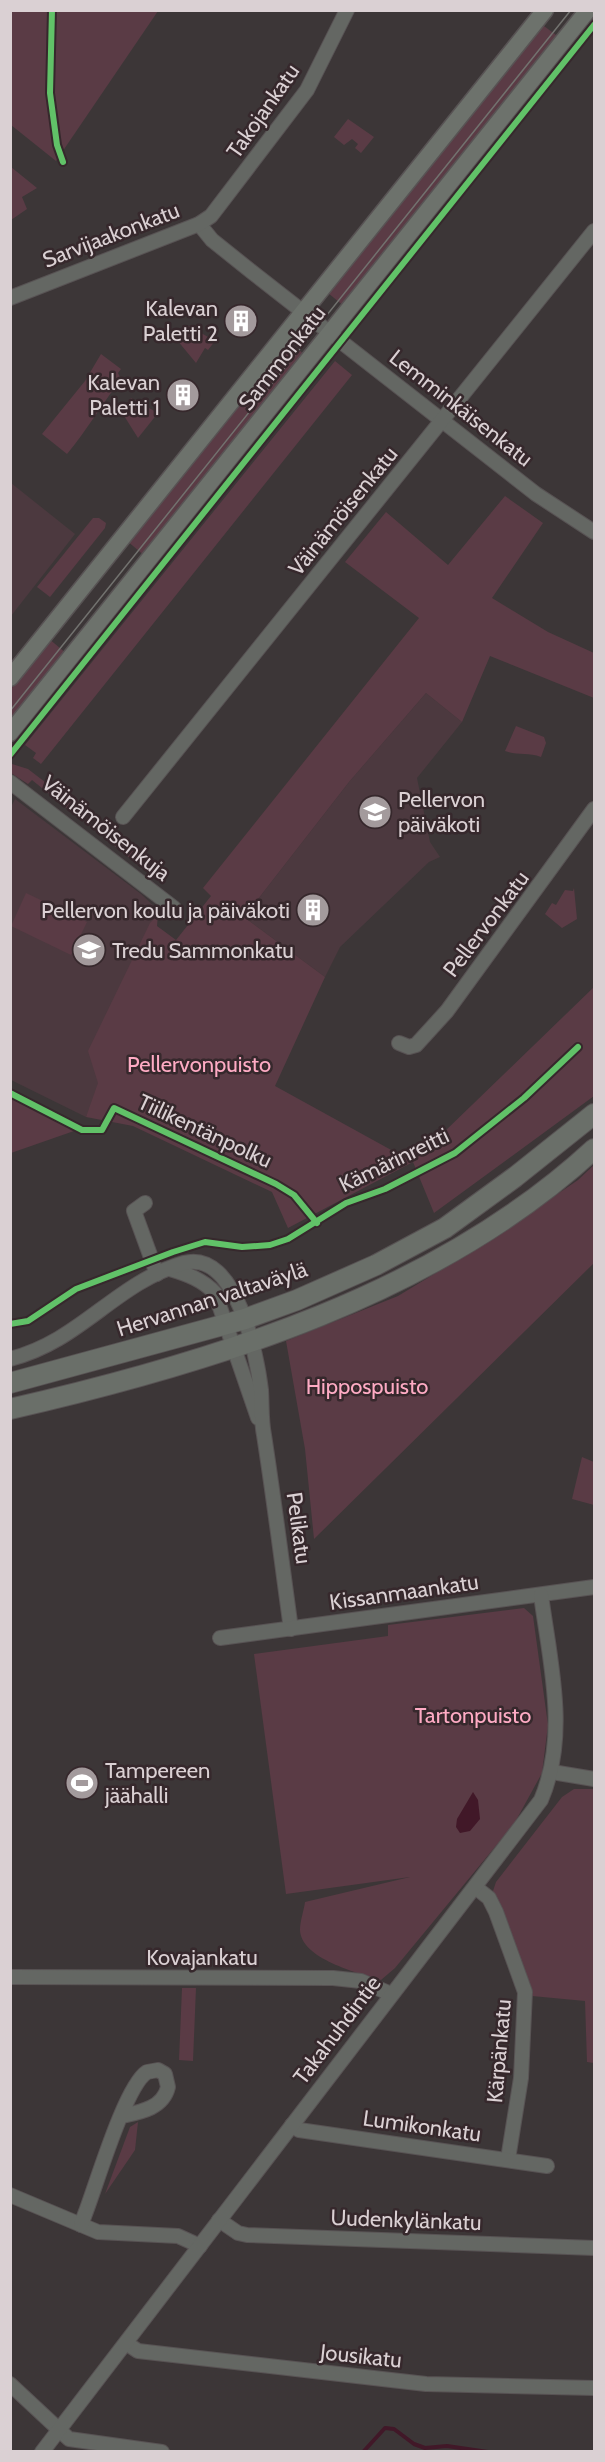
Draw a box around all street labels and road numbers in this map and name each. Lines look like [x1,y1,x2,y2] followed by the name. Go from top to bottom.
[221,59,305,163] street label: Takojankatu
[39,197,183,273] street label: Sarvijaakonkatu
[233,300,331,416] street label: Sammonkatu
[384,344,538,472] street label: Lemminkäisenkatu
[283,441,403,581] street label: Väinämöisenkatu
[36,769,176,887] street label: Väinämöisenkuja
[437,866,535,982] street label: Pellervonkatu
[134,1088,276,1174] street label: Tiilikentänpolku
[335,1122,453,1198] street label: Kämärinreitti
[113,1255,311,1343] street label: Hervannan valtaväylä
[281,1490,317,1566] street label: Pelikatu
[328,1568,480,1616] street label: Kissanmaankatu
[146,1944,258,1971] street label: Kovajankatu
[287,1970,387,2090] street label: Takahuhdintie
[481,1998,517,2104] street label: Kärpänkatu
[361,2104,483,2148] street label: Lumikonkatu
[330,2204,482,2236] street label: Uudenkylänkatu
[318,2338,403,2374] street label: Jousikatu

